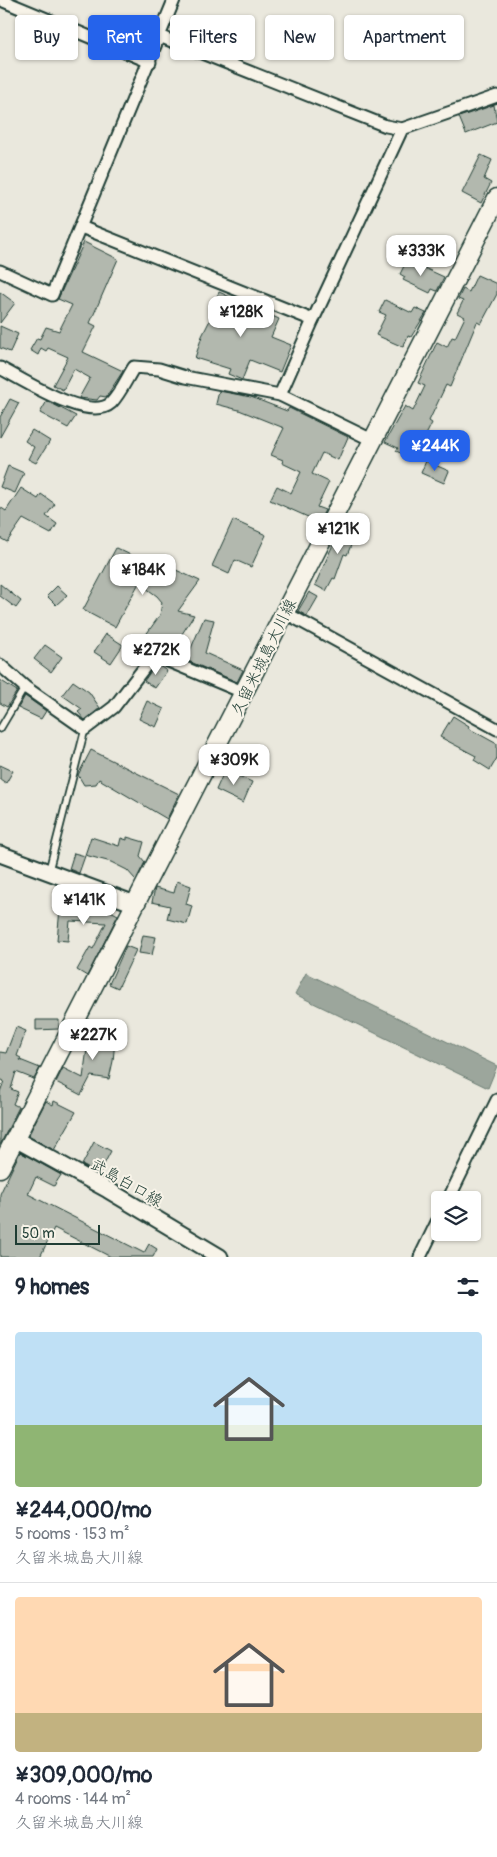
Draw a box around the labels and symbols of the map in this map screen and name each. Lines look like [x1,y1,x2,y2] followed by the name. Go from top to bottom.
[386,234,456,277] pin: ¥333K
[206,296,276,338] pin: ¥128K
[400,430,470,472] pin: ¥244K
[303,512,373,555] pin: ¥121K
[108,554,178,596] pin: ¥184K
[227,596,301,719] street label: 久留米城島大川線
[121,634,191,676] pin: ¥272K
[199,744,269,786] pin: ¥309K
[49,884,119,926] pin: ¥141K
[58,1018,128,1061] pin: ¥227K
[87,1154,166,1212] street label: 武島白口線
[15,1222,100,1245] scale bar

